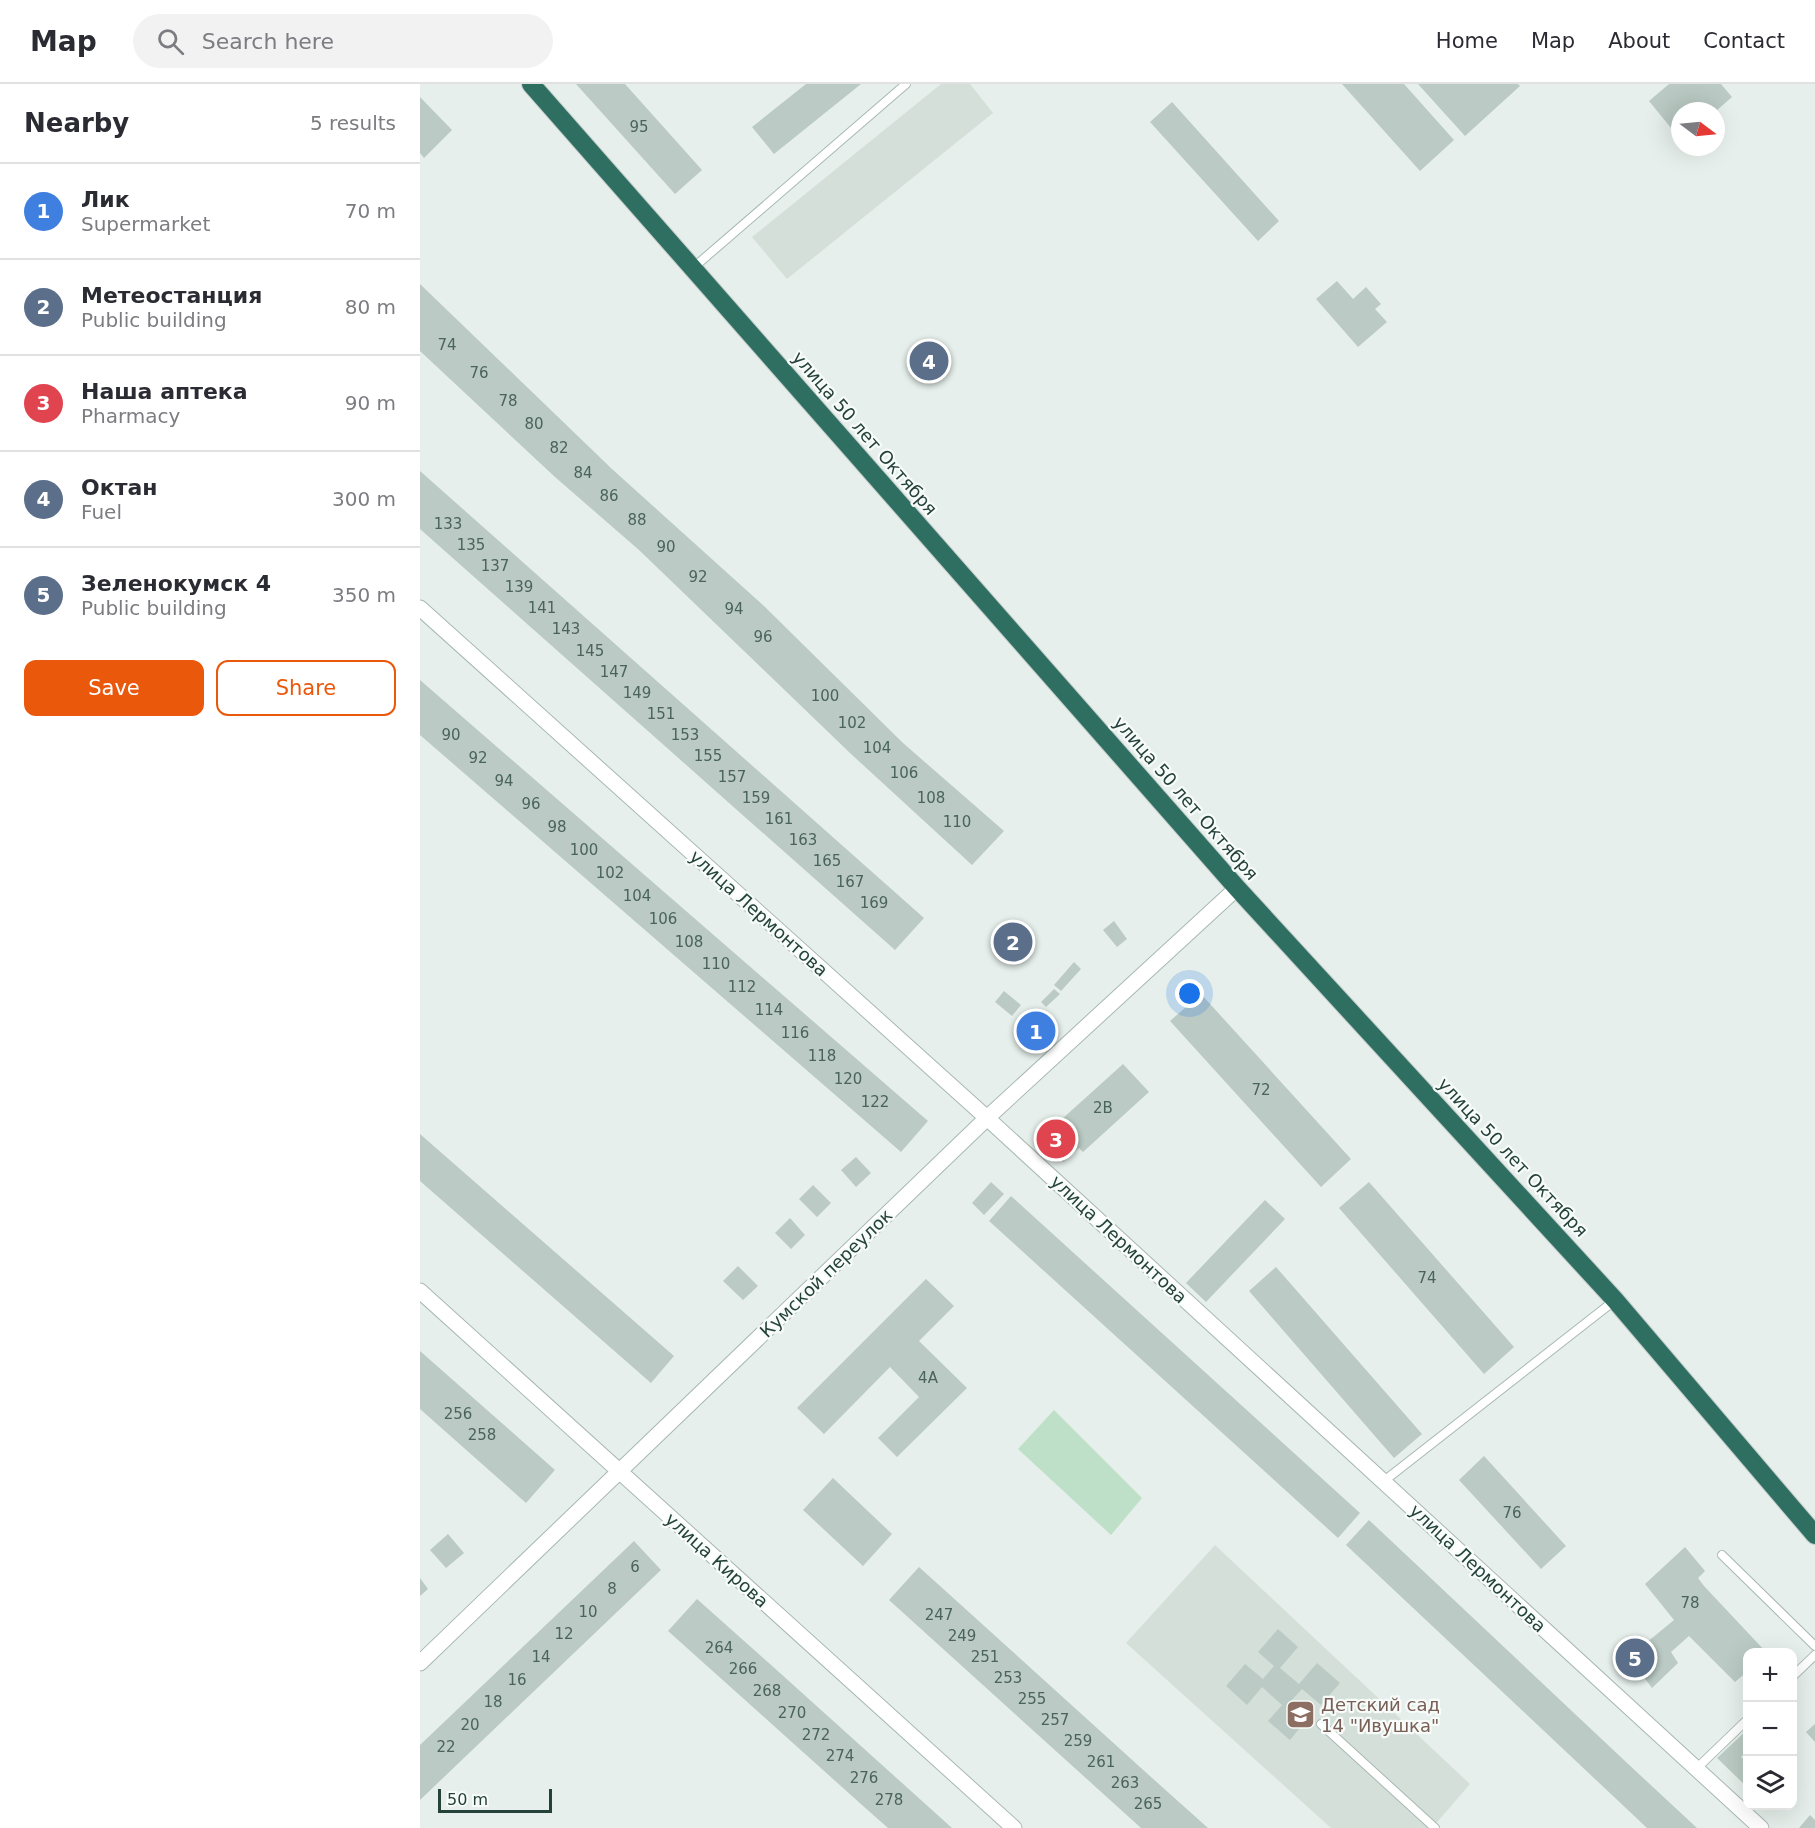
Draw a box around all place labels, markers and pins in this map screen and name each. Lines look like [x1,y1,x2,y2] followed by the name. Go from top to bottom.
[910,338,948,384] pin: 4
[994,920,1032,964] pin: 2
[1016,1008,1056,1054] pin: 1
[1036,1116,1076,1162] pin: 3
[1616,1636,1654,1680] pin: 5
[1321,1694,1440,1736] place label: Детский сад 14 "Ивушка"
[1284,1698,1316,1730] school or university icon: Детский сад 14 "Ивушка"

